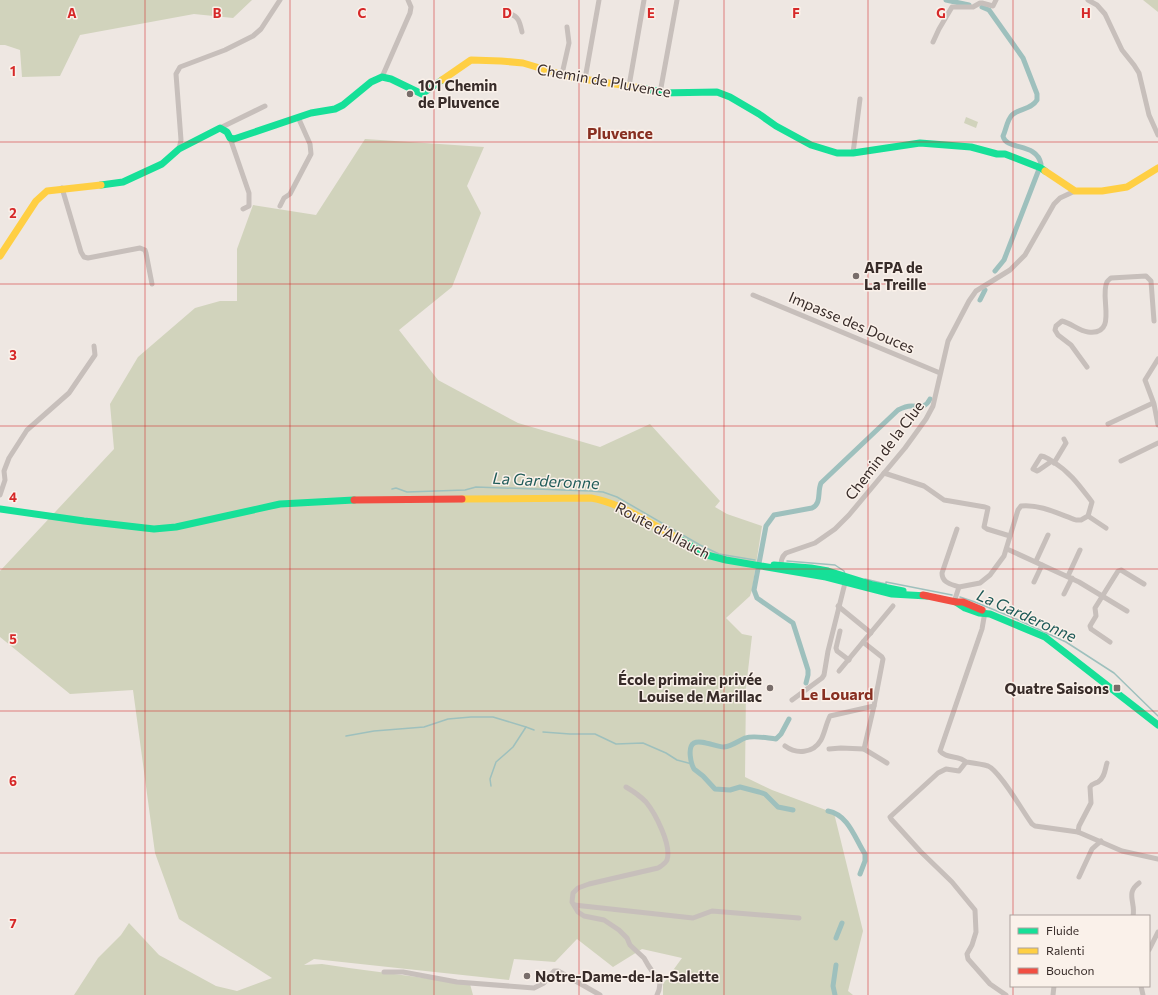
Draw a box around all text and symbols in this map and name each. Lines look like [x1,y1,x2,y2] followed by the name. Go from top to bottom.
[67,5,77,21] text: A
[213,5,222,21] text: B
[358,5,367,21] text: C
[502,5,512,21] text: D
[647,5,655,21] text: E
[792,5,800,21] text: F
[936,5,946,21] text: G
[1081,5,1091,21] text: H
[536,59,672,101] street label: Chemin de Pluvence
[10,63,16,79] text: 1
[418,76,500,111] place label: 101 Chemin de Pluvence
[405,89,415,99] marker: 101 Chemin de Pluvence
[587,123,653,142] district label: Pluvence
[9,205,17,221] text: 2
[864,258,926,293] place label: AFPA de La Treille
[851,271,861,281] marker: AFPA de La Treille
[786,287,918,357] street label: Impasse des Douces
[9,347,17,363] text: 3
[841,397,927,503] street label: Chemin de la Clue
[492,468,600,492] water label: La Garderonne
[9,489,17,505] text: 4
[613,497,713,563] street label: Route d'Allauch
[974,585,1080,646] water label: La Garderonne
[9,631,17,647] text: 5
[618,670,762,705] place label: École primaire privée Louise de Marillac
[1005,679,1109,697] place label: Quatre Saisons
[765,683,775,693] marker: École primaire privée Louise de Marillac
[1112,683,1122,693] marker: Quatre Saisons
[801,684,873,703] district label: Le Louard
[9,773,17,789] text: 6
[9,915,17,931] text: 7
[1010,915,1150,987] legend
[1046,923,1079,937] text: Fluide
[1046,943,1085,957] text: Ralenti
[1046,963,1094,977] text: Bouchon
[535,967,719,985] place label: Notre-Dame-de-la-Salette
[522,971,532,981] marker: Notre-Dame-de-la-Salette

